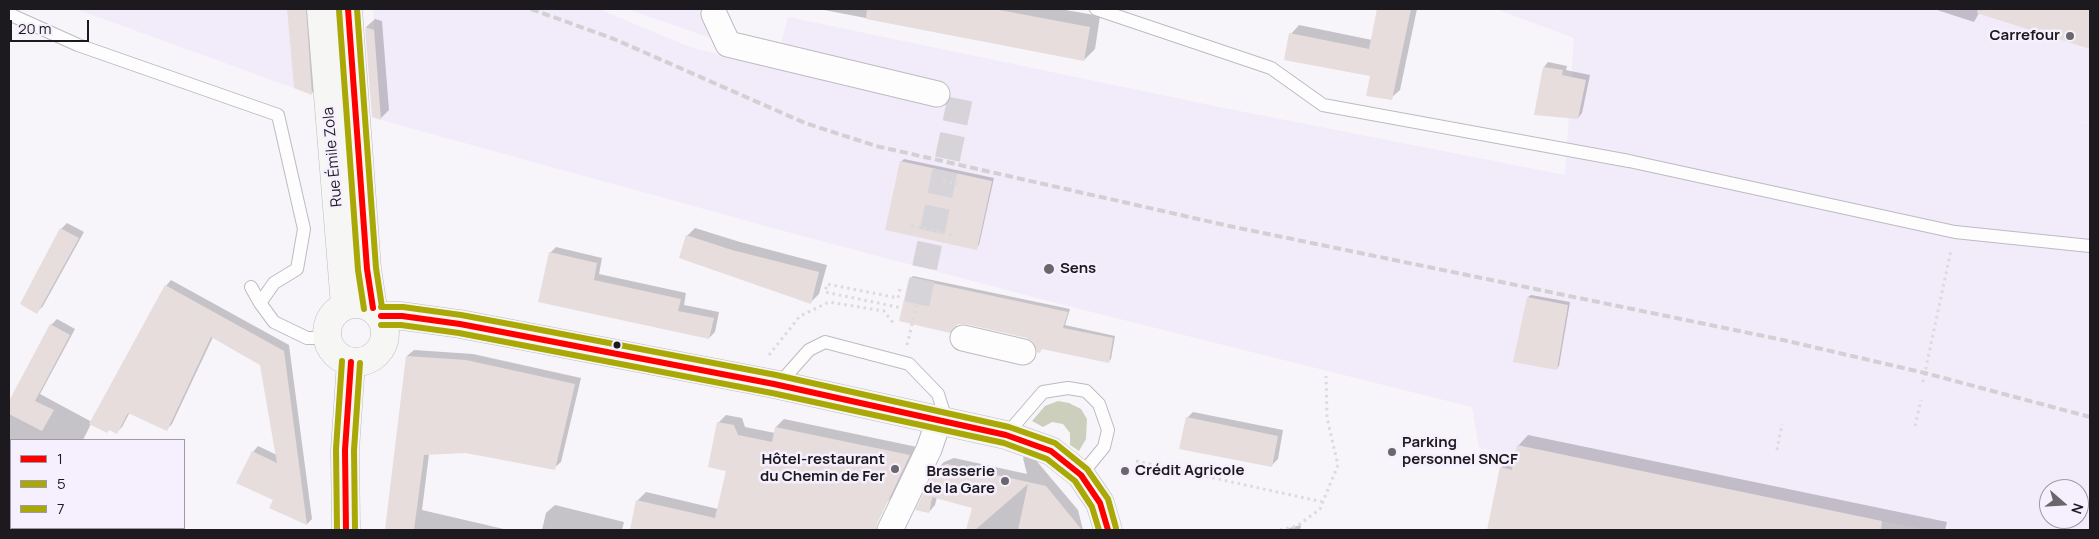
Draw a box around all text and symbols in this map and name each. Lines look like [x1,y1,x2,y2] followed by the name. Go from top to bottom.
[12,10,91,42] scale bar
[18,18,51,39] text: 20 m
[1989,27,2060,45] place label: Carrefour
[2064,30,2076,42] marker: Carrefour
[320,106,346,208] street label: Rue Émile Zola
[1060,260,1096,278] place label: Sens
[1042,262,1056,276] marker: Sens
[612,340,622,350] unlabelled marker
[1402,434,1518,469] place label: Parking personnel SNCF
[10,439,185,529] legend
[1386,446,1398,458] marker: Parking personnel SNCF
[57,448,63,469] text: 1
[760,451,885,486] place label: Hôtel-restaurant du Chemin de Fer
[1135,462,1244,480] place label: Crédit Agricole
[889,463,901,475] marker: Hôtel-restaurant du Chemin de Fer
[923,463,995,498] place label: Brasserie de la Gare
[1119,465,1131,477] marker: Crédit Agricole
[57,473,66,494] text: 5
[999,475,1011,487] marker: Brasserie de la Gare
[2039,479,2089,529] north arrow
[57,498,65,519] text: 7
[2067,501,2088,517] text: N

